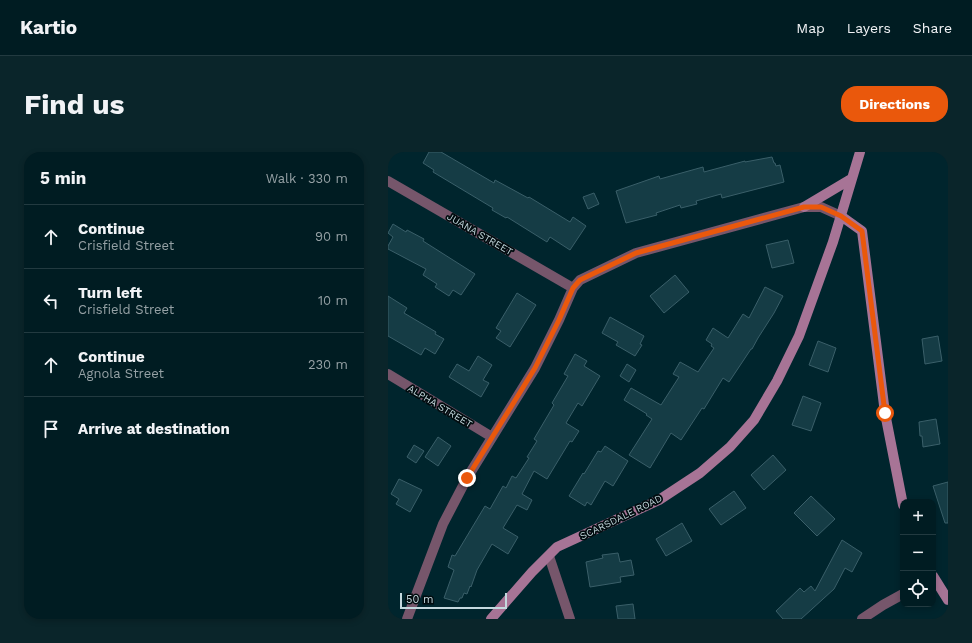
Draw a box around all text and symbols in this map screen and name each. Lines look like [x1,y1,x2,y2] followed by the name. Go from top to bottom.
[20,16,77,39] text: Kartio
[796,20,825,36] text: Map
[847,20,891,36] text: Layers
[913,20,952,36] text: Share
[841,86,948,122] button: Directions
[24,88,124,121] text: Find us
[40,168,86,188] text: 5 min
[266,171,348,186] text: Walk · 330 m
[445,211,515,257] street label: JUANA STREET
[78,220,145,238] text: Continue
[40,226,62,248] icon: ahead
[315,229,348,244] text: 90 m
[78,238,174,253] text: Crisfield Street
[78,284,142,302] text: Turn left
[40,290,62,312] icon: left
[318,293,348,308] text: 10 m
[78,302,174,317] text: Crisfield Street
[78,348,145,366] text: Continue
[40,354,62,376] icon: ahead
[308,357,348,372] text: 230 m
[78,366,164,381] text: Agnola Street
[406,382,474,430] street label: ALPHA STREET
[876,404,894,422] route start
[40,418,62,440] icon: arrive
[78,420,230,438] text: Arrive at destination
[458,469,476,487] route end
[578,492,664,542] street label: SCARSDALE ROAD
[900,499,936,607] map controls
[900,499,936,535] button: +
[900,535,936,571] button: −
[900,571,936,607] button: locate
[400,591,507,610] scale bar
[406,593,433,606] text: 50 m

